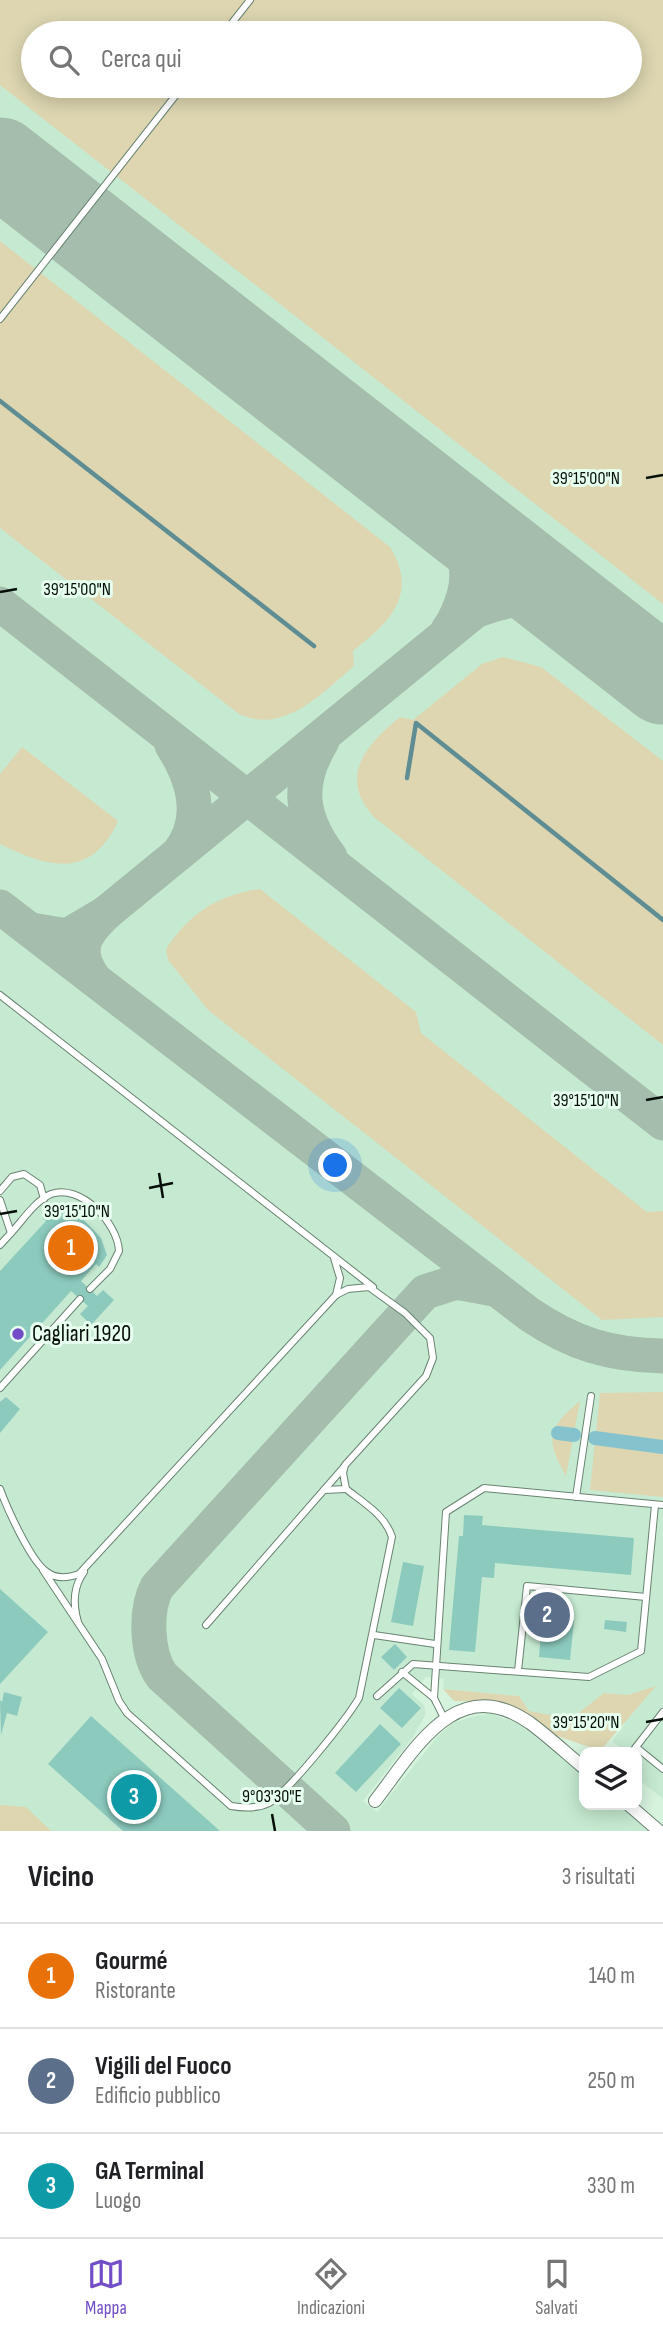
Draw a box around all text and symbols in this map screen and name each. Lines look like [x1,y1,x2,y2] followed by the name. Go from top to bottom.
[21,21,642,98] search box
[45,41,83,79] icon: search
[101,44,182,75] text: Cerca qui
[552,468,620,489] text: 39°15'00"N
[43,579,111,600] text: 39°15'00"N
[553,1090,619,1111] text: 39°15'10"N
[318,1148,352,1182] your location
[44,1201,110,1222] text: 39°15'10"N
[48,1222,94,1274] pin: 1
[32,1320,131,1348] place label: Cagliari 1920
[10,1326,26,1342] marker: Cagliari 1920
[524,1589,570,1641] pin: 2
[552,1712,620,1733] text: 39°15'20"N
[579,1747,642,1810] map controls
[579,1747,642,1810] button: layers
[111,1771,157,1823] pin: 3
[242,1786,302,1807] text: 9°03'30"E
[28,1859,94,1895] text: Vicino
[562,1863,635,1891] text: 3 risultati
[95,1946,168,1977] text: Gourmé
[46,1962,56,1990] text: 1
[589,1962,635,1990] text: 140 m
[95,1977,176,2005] text: Ristorante
[95,2051,231,2082] text: Vigili del Fuoco
[46,2067,56,2095] text: 2
[588,2067,635,2095] text: 250 m
[95,2082,221,2110] text: Edificio pubblico
[95,2156,204,2187] text: GA Terminal
[46,2172,56,2200] text: 3
[587,2172,635,2200] text: 330 m
[95,2187,141,2215] text: Luogo
[85,2255,127,2320] tab: Mappa
[297,2255,365,2320] tab: Indicazioni
[535,2255,578,2320] tab: Salvati

